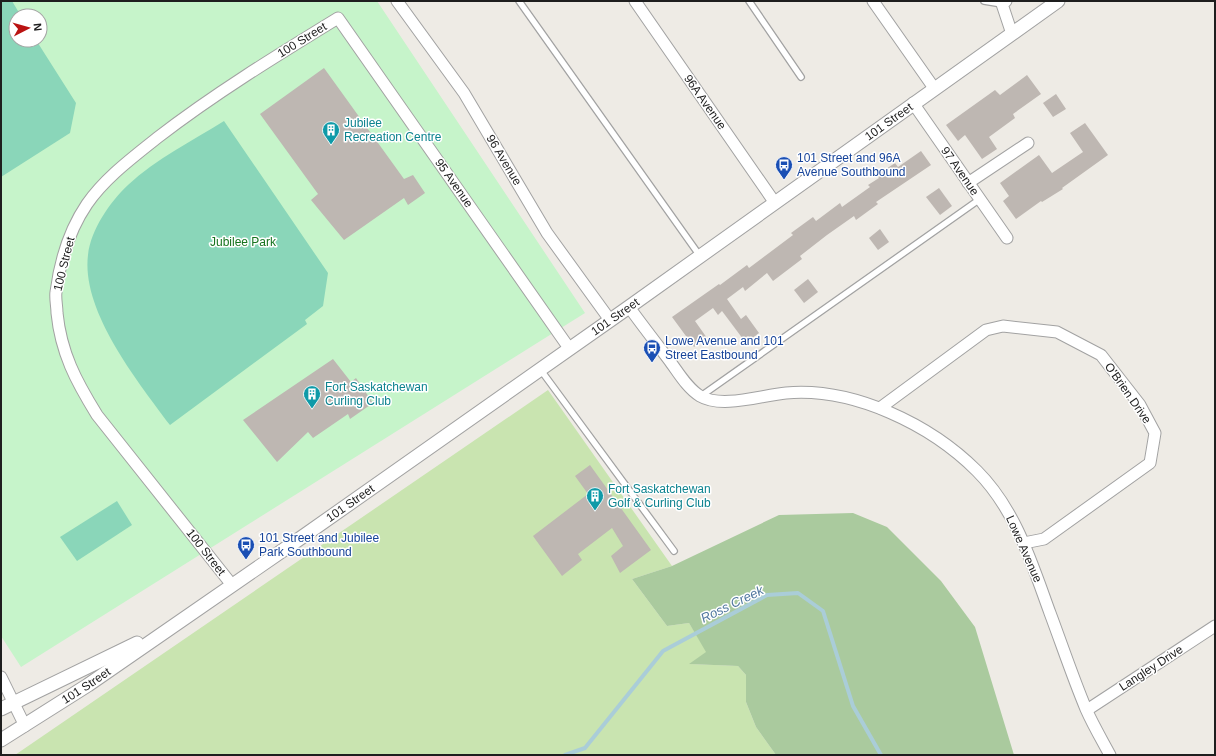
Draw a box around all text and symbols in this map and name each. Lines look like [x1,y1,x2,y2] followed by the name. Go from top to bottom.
[8,8,48,48] north arrow
[275,19,330,61] street label: 100 Street
[32,22,44,32] text: N
[681,72,729,132] street label: 96A Avenue
[862,100,916,144] street label: 101 Street
[344,116,442,144] place label: Jubilee Recreation Centre
[321,120,341,145] building icon: Jubilee Recreation Centre
[483,132,525,188] street label: 96 Avenue
[938,144,982,198] street label: 97 Avenue
[797,151,906,179] place label: 101 Street and 96A Avenue Southbound
[774,155,794,180] bus stop icon: 101 Street and 96A Avenue Southbound
[432,156,476,210] street label: 95 Avenue
[51,235,78,293] street label: 100 Street
[210,235,277,249] park label: Jubilee Park
[588,295,642,338] street label: 101 Street
[665,334,784,362] place label: Lowe Avenue and 101 Street Eastbound
[642,338,662,363] bus stop icon: Lowe Avenue and 101 Street Eastbound
[1102,360,1154,426] street label: O'Brien Drive
[325,380,428,408] place label: Fort Saskatchewan Curling Club
[302,384,322,409] building icon: Fort Saskatchewan Curling Club
[323,481,377,525] street label: 101 Street
[608,482,711,510] place label: Fort Saskatchewan Golf & Curling Club
[585,486,605,511] building icon: Fort Saskatchewan Golf & Curling Club
[1003,513,1045,585] street label: Lowe Avenue
[183,526,229,579] street label: 100 Street
[259,531,379,559] place label: 101 Street and Jubilee Park Southbound
[236,535,256,560] bus stop icon: 101 Street and Jubilee Park Southbound
[698,582,767,626] water label: Ross Creek
[1116,642,1186,694] street label: Langley Drive
[59,664,114,707] street label: 101 Street

